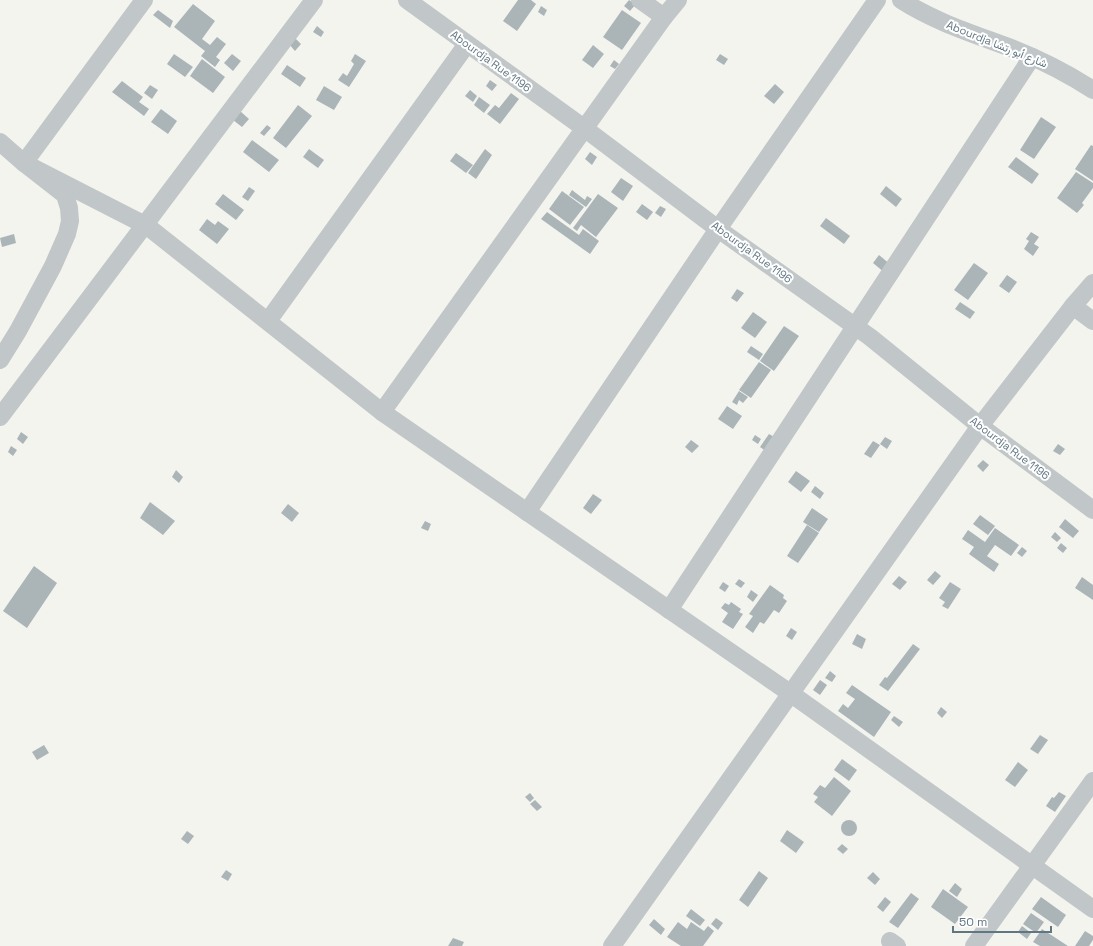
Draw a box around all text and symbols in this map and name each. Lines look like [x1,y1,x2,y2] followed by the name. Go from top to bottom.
[944,17,1050,72] street label: Abourdja شارع أبو رتشا
[448,27,534,95] street label: Abourdja Rue 1196
[709,218,795,286] street label: Abourdja Rue 1196
[967,413,1053,483] street label: Abourdja Rue 1196
[953,908,1051,934] scale bar
[959,914,987,930] text: 50 m

